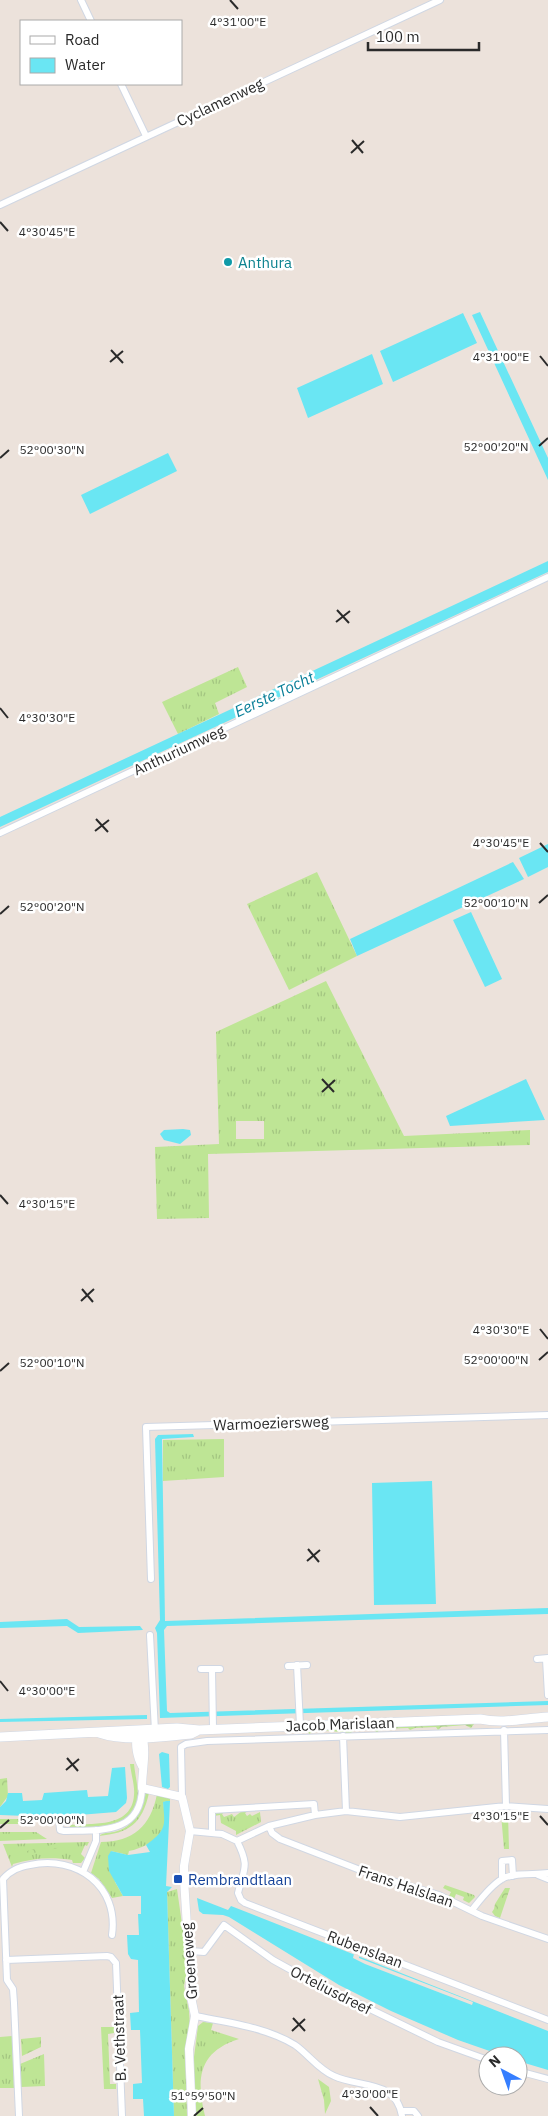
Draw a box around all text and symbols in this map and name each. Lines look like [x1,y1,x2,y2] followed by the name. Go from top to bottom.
[210,14,266,29] text: 4°31'00"E
[20,20,182,85] legend
[368,20,479,52] scale bar
[376,27,420,46] text: 100 m
[65,30,100,49] text: Road
[65,55,106,74] text: Water
[174,74,267,130] street label: Cyclamenweg
[19,224,75,239] text: 4°30'45"E
[238,253,292,272] place label: Anthura
[222,256,234,268] marker: Anthura
[473,349,529,364] text: 4°31'00"E
[463,439,529,454] text: 52°00'20"N
[19,442,85,457] text: 52°00'30"N
[231,666,318,721] water label: Eerste Tocht
[19,710,75,725] text: 4°30'30"E
[130,720,228,779] street label: Anthuriumweg
[473,835,529,850] text: 4°30'45"E
[463,895,529,910] text: 52°00'10"N
[19,899,85,914] text: 52°00'20"N
[19,1196,75,1211] text: 4°30'15"E
[473,1322,529,1337] text: 4°30'30"E
[463,1352,529,1367] text: 52°00'00"N
[19,1355,85,1370] text: 52°00'10"N
[213,1411,329,1435] street label: Warmoeziersweg
[19,1683,75,1698] text: 4°30'00"E
[285,1713,395,1735] street label: Jacob Marislaan
[473,1808,529,1823] text: 4°30'15"E
[19,1812,85,1827] text: 52°00'00"N
[356,1861,456,1911] street label: Frans Halslaan
[188,1870,292,1889] place label: Rembrandtlaan
[172,1873,184,1885] marker: Rembrandtlaan
[177,1922,201,2000] street label: Groeneweg
[324,1926,406,1972] street label: Rubenslaan
[287,1961,375,2019] street label: Orteliusdreef
[108,1994,130,2082] street label: B. Vethstraat
[478,2046,528,2096] north arrow
[485,2051,504,2071] text: N
[342,2086,398,2101] text: 4°30'00"E
[170,2088,236,2103] text: 51°59'50"N

